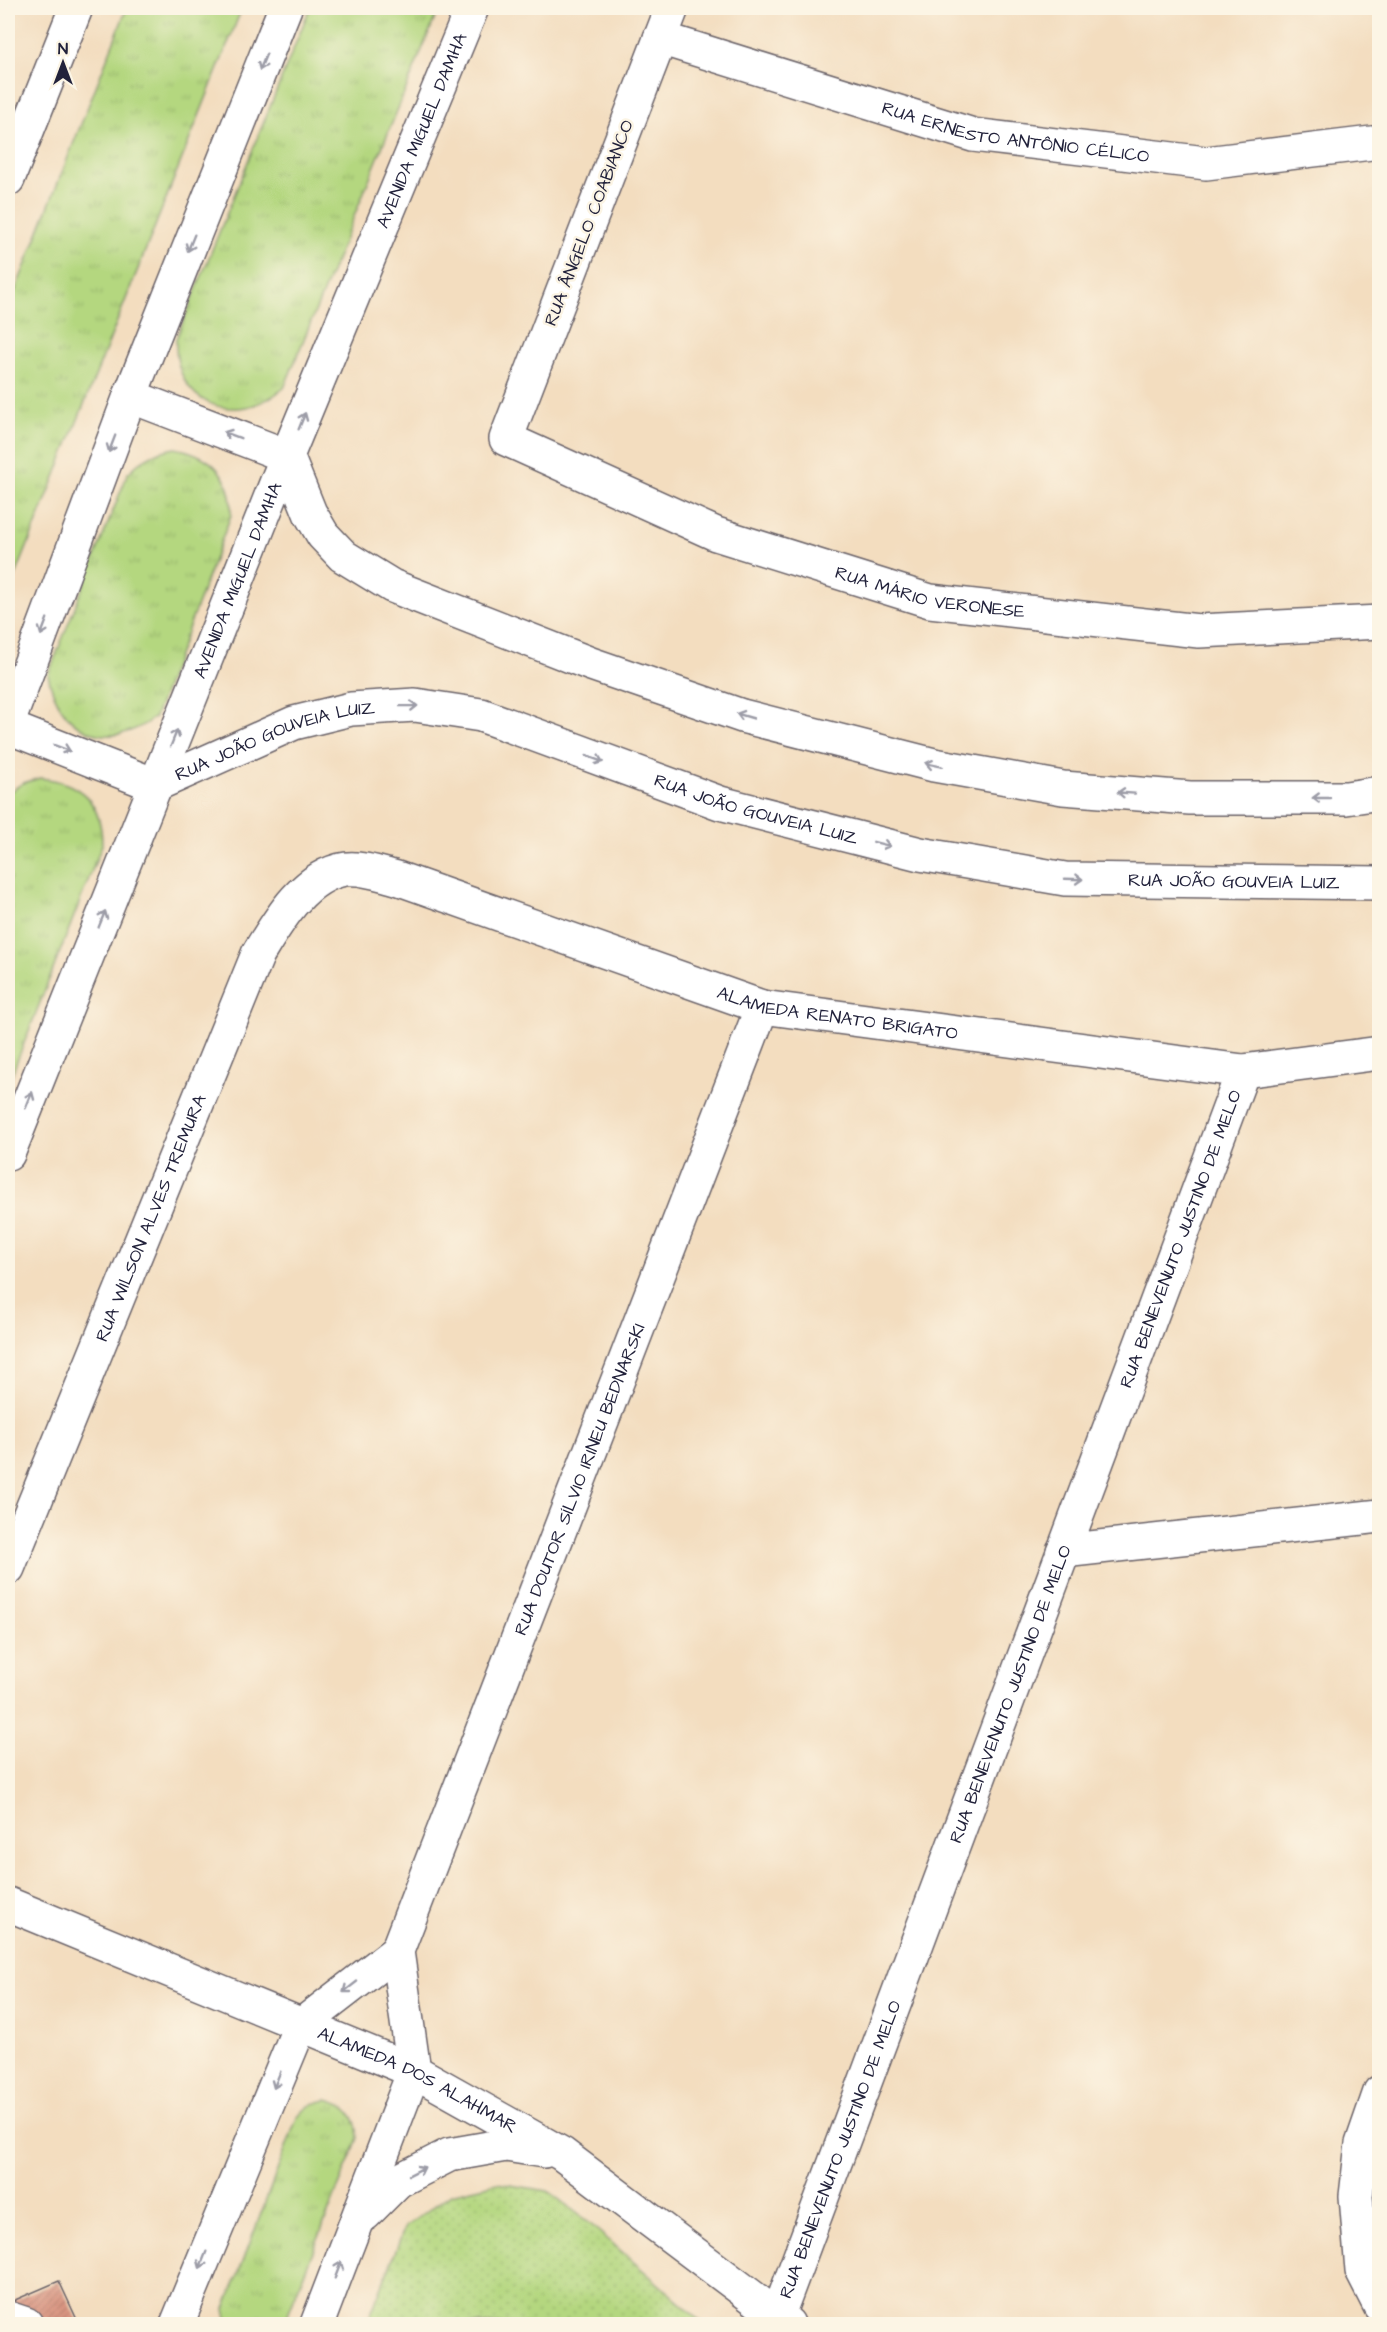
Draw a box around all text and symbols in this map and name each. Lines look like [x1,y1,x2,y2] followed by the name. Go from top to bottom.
[370,29,473,232] street label: AVENIDA MIGUEL DAMHA
[33,33,93,93] north arrow
[58,38,68,60] text: N
[257,52,268,71] one-way arrow
[879,95,1151,169] street label: RUA ERNESTO ANTÔNIO CÉLICO
[538,116,640,330] street label: RUA ÂNGELO COABIANCO
[185,233,196,252] one-way arrow
[297,412,308,430] one-way arrow
[224,429,242,440] one-way arrow
[106,434,117,453] one-way arrow
[187,478,288,682] street label: AVENIDA MIGUEL DAMHA
[832,560,1027,624] street label: RUA MÁRIO VERONESE
[37,617,48,635] one-way arrow
[171,695,376,787] street label: RUA JOÃO GOUVEIA LUIZ
[398,700,418,712] one-way arrow
[736,710,755,721] one-way arrow
[169,729,180,748] one-way arrow
[52,744,71,755] one-way arrow
[585,754,604,765] one-way arrow
[925,758,944,770] one-way arrow
[651,767,861,850] street label: RUA JOÃO GOUVEIA LUIZ
[1117,787,1137,798] one-way arrow
[1312,792,1332,804] one-way arrow
[872,839,891,851] one-way arrow
[1128,867,1340,895] street label: RUA JOÃO GOUVEIA LUIZ
[1063,873,1083,884] one-way arrow
[97,910,108,929] one-way arrow
[714,980,959,1045] street label: ALAMEDA RENATO BRIGATO
[1113,1086,1247,1391] street label: RUA BENEVENUTO JUSTINO DE MELO
[89,1090,212,1345] street label: RUA WILSON ALVES TREMURA
[24,1091,35,1110] one-way arrow
[508,1320,651,1639] street label: RUA DOUTOR SÍLVIO IRINEU BEDNARSKI
[943,1541,1077,1847] street label: RUA BENEVENUTO JUSTINO DE MELO
[343,1981,359,1993] one-way arrow
[773,1997,907,2302] street label: RUA BENEVENUTO JUSTINO DE MELO
[314,2020,522,2139] street label: ALAMEDA DOS ALAHMAR
[271,2070,282,2089] one-way arrow
[408,2165,426,2176] one-way arrow
[197,2251,208,2269] one-way arrow
[333,2261,344,2280] one-way arrow

